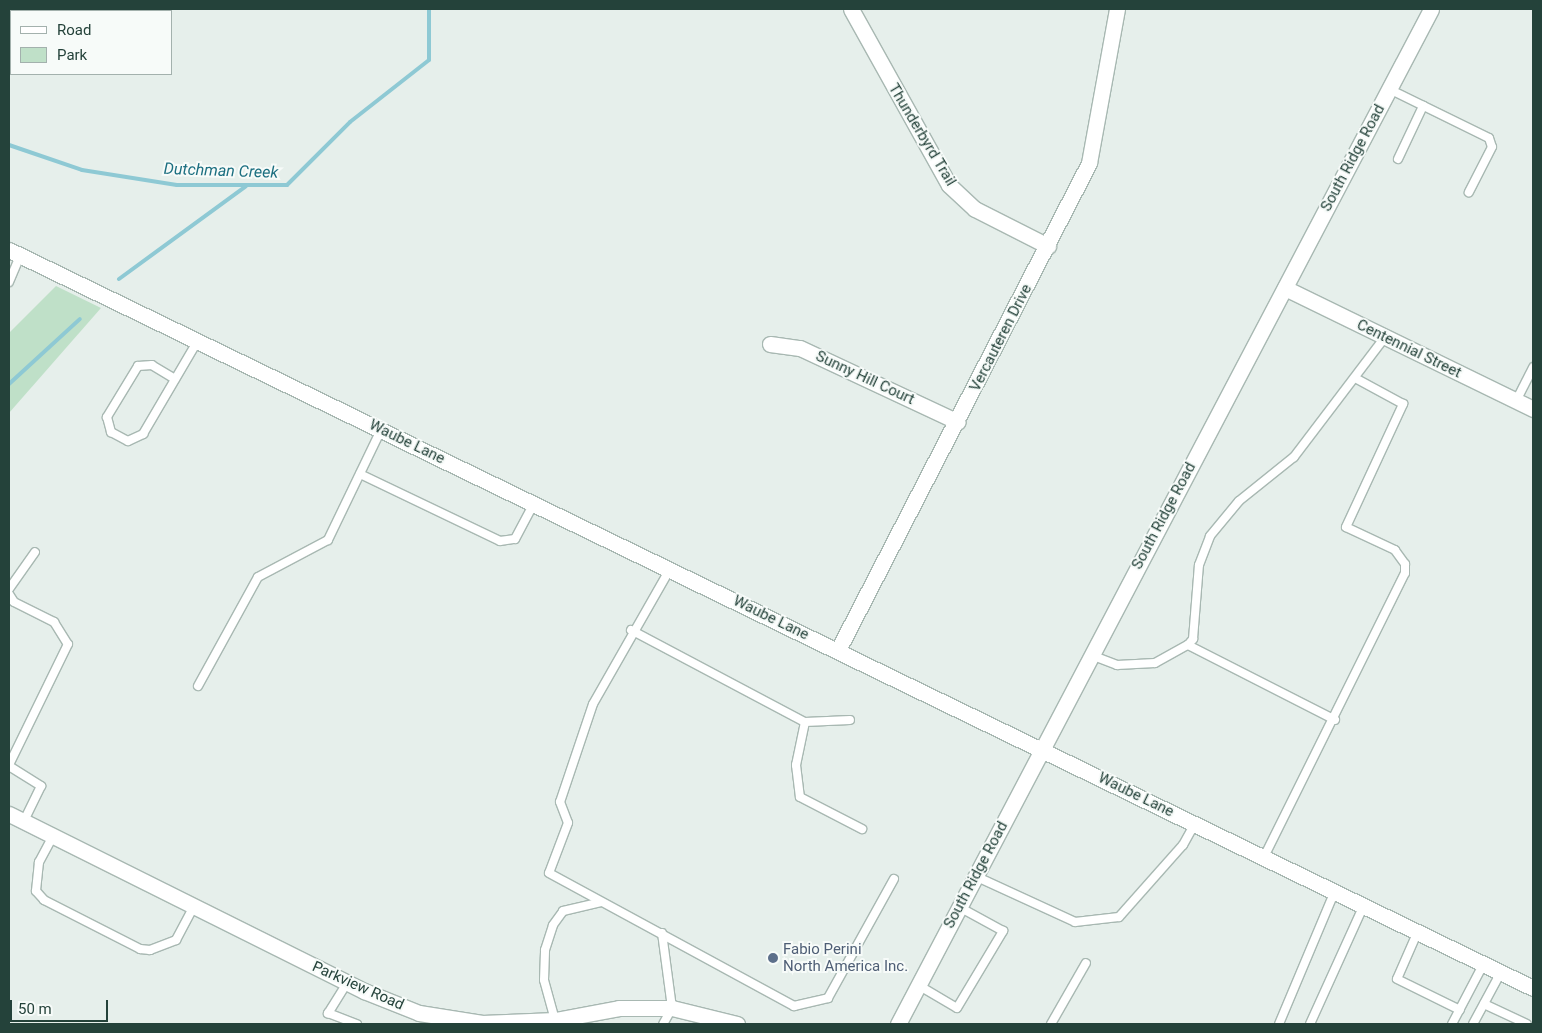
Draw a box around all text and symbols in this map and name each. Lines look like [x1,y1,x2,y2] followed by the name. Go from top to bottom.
[10,10,172,75] legend
[57,21,91,39] text: Road
[57,46,87,64] text: Park
[884,80,960,190] street label: Thunderbyrd Trail
[1317,101,1389,215] street label: South Ridge Road
[163,159,279,183] water label: Dutchman Creek
[966,281,1036,395] street label: Vercauteren Drive
[1354,316,1464,382] street label: Centennial Street
[813,347,917,409] street label: Sunny Hill Court
[366,416,448,468] street label: Waube Lane
[1128,459,1200,573] street label: South Ridge Road
[730,592,812,644] street label: Waube Lane
[1095,769,1177,821] street label: Waube Lane
[940,818,1012,932] street label: South Ridge Road
[783,940,908,975] place label: Fabio Perini North America Inc.
[767,952,779,964] marker: Fabio Perini North America Inc.
[309,958,407,1014] street label: Parkview Road
[12,990,110,1022] scale bar
[18,1000,52,1018] text: 50 m

